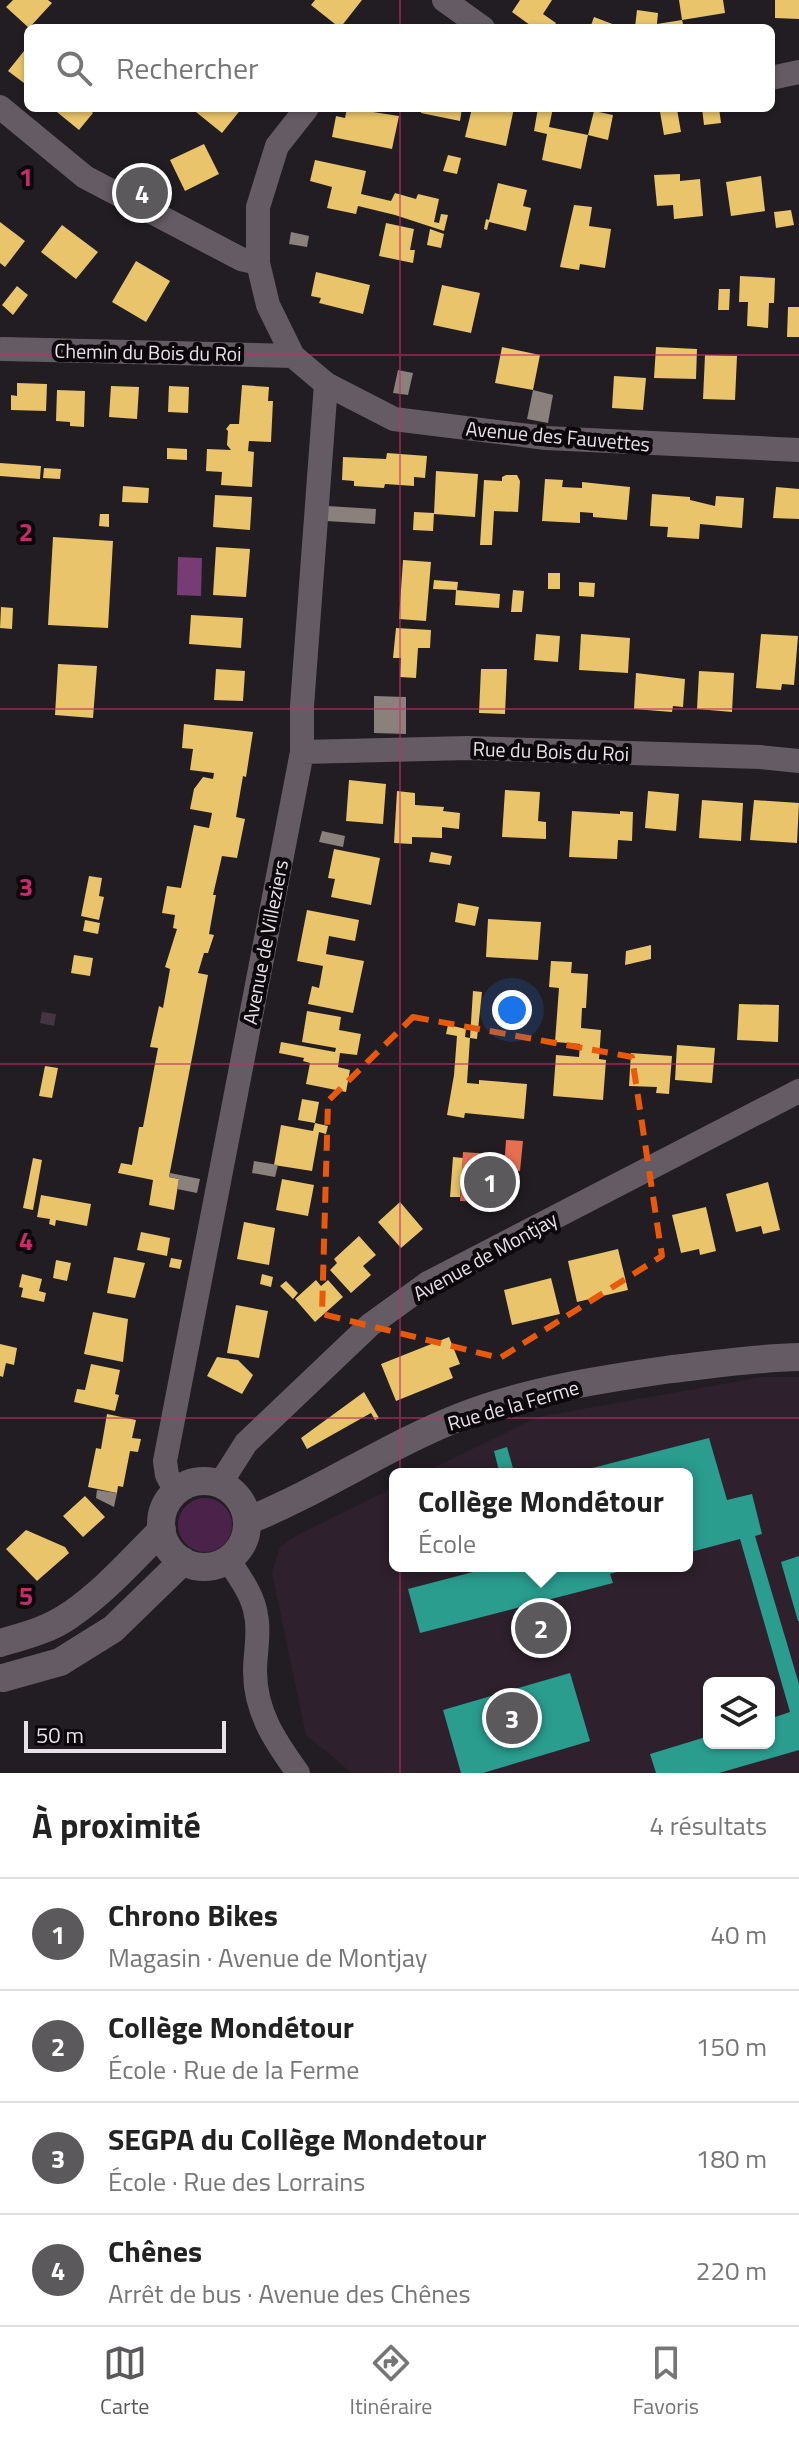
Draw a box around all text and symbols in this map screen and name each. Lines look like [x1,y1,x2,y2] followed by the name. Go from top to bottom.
[24,24,775,112] search box
[116,45,259,91] text: Rechercher
[52,46,96,90] icon: search
[19,157,33,196] text: 1
[116,163,168,223] pin: 4
[54,335,242,369] street label: Chemin du Bois du Roi
[465,413,651,459] street label: Avenue des Fauvettes
[19,512,33,551] text: 2
[472,733,630,769] street label: Rue du Bois du Roi
[234,857,296,1027] street label: Avenue de Villeziers
[19,867,33,906] text: 3
[492,990,532,1030] your location
[464,1152,516,1212] pin: 1
[407,1203,563,1309] street label: Avenue de Montjay
[19,1221,33,1260] text: 4
[444,1371,582,1439] street label: Rue de la Ferme
[389,1468,693,1572] popup
[418,1478,664,1524] text: Collège Mondétour
[418,1524,476,1563] text: École
[19,1576,33,1615] text: 5
[515,1598,567,1658] pin: 2
[703,1677,775,1749] map controls
[703,1677,775,1749] button: layers
[486,1688,538,1748] pin: 3
[24,1717,226,1753] scale bar
[36,1718,84,1752] text: 50 m
[32,1799,201,1851] text: À proximité
[650,1806,767,1845] text: 4 résultats
[108,1892,278,1938] text: Chrono Bikes
[51,1915,65,1954] text: 1
[710,1915,767,1954] text: 40 m
[108,1938,427,1977] text: Magasin · Avenue de Montjay
[108,2004,354,2050] text: Collège Mondétour
[51,2027,65,2066] text: 2
[696,2027,767,2066] text: 150 m
[108,2050,359,2089] text: École · Rue de la Ferme
[108,2116,486,2162] text: SEGPA du Collège Mondetour
[51,2139,65,2178] text: 3
[696,2139,767,2178] text: 180 m
[108,2162,365,2201] text: École · Rue des Lorrains
[108,2228,202,2274] text: Chênes
[51,2251,65,2290] text: 4
[696,2251,767,2290] text: 220 m
[108,2274,471,2313] text: Arrêt de bus · Avenue des Chênes
[100,2341,149,2423] tab: Carte
[350,2341,432,2423] tab: Itinéraire
[633,2341,699,2423] tab: Favoris

